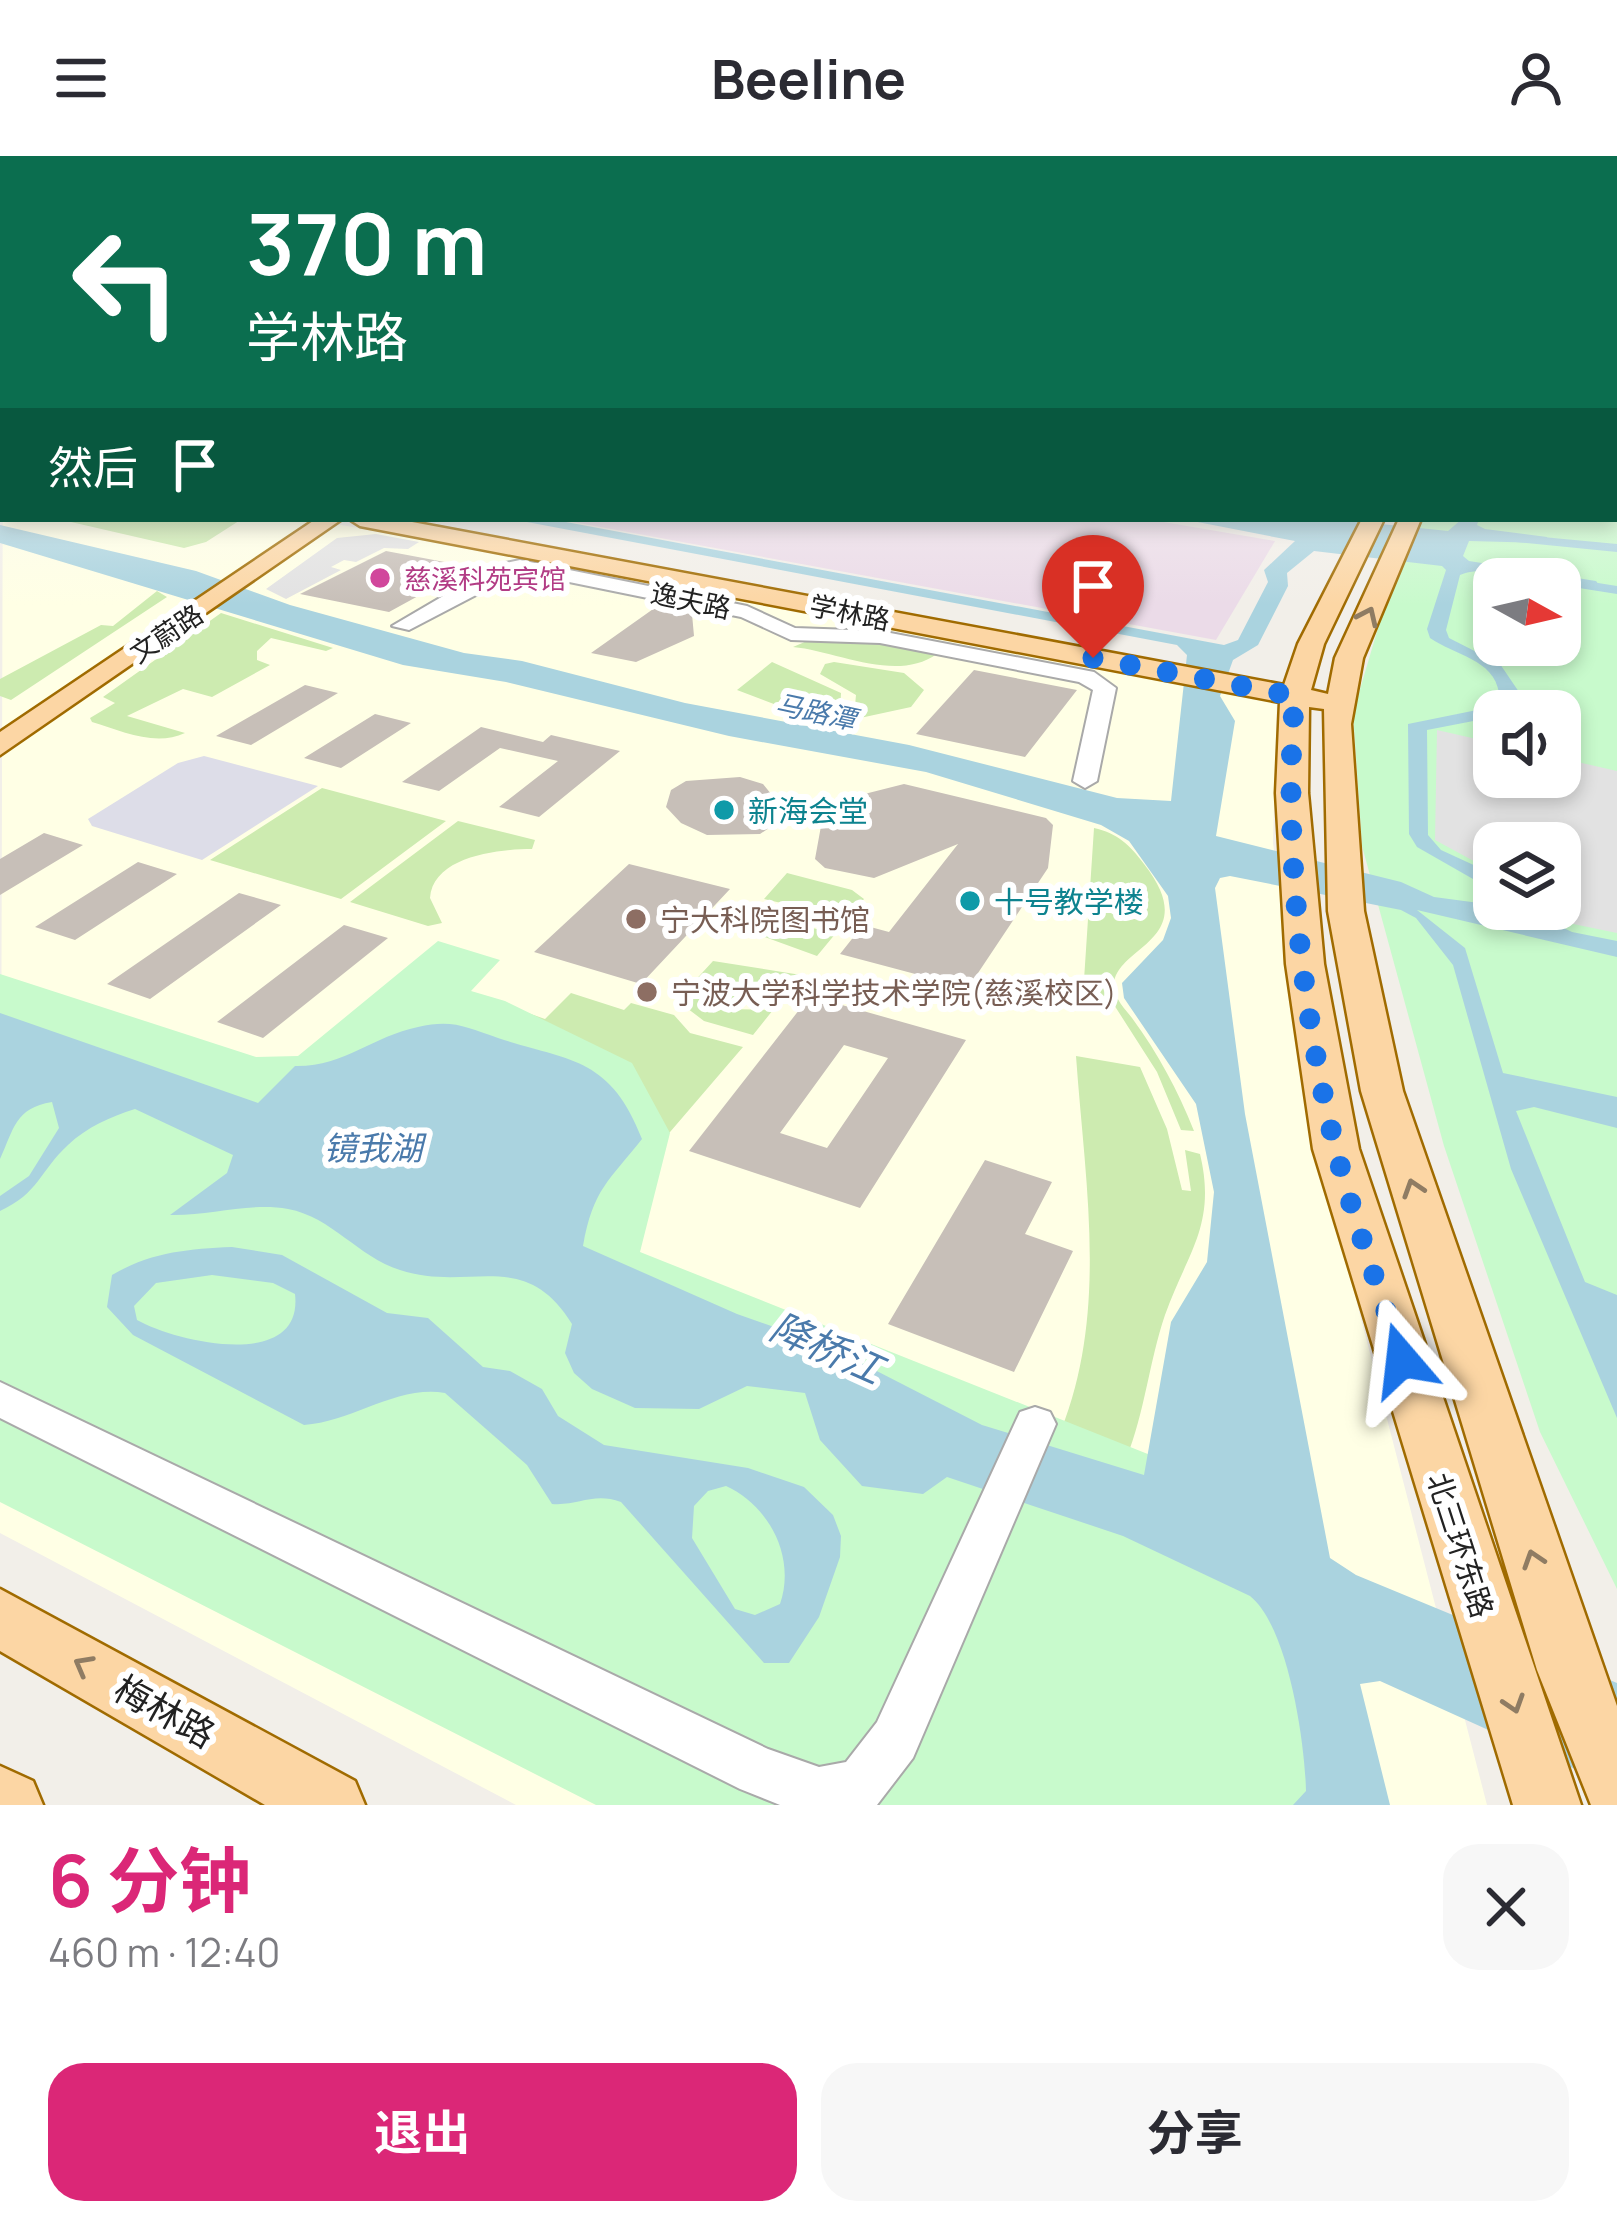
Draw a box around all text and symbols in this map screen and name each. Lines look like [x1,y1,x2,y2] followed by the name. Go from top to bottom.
[711,41,906,115] text: Beeline
[48,45,114,111] icon: menu
[1503,45,1569,111] icon: person
[246,185,487,300] text: 370 m
[48,204,204,360] icon: left
[246,299,408,373] text: 学林路
[162,432,228,498] icon: arrive
[48,436,138,498] text: 然后
[1042,535,1144,658] pin
[1060,553,1126,619] icon: arrive
[1473,558,1581,666] north arrow
[1473,558,1581,930] map controls
[404,560,566,597] place label: 慈溪科苑宾馆
[367,565,393,591] marker: 慈溪科苑宾馆
[648,573,734,627] street label: 逸夫路
[807,586,893,638] street label: 学林路
[122,595,210,671] street label: 文蔚路
[1353,607,1377,628] one-way arrow
[773,684,864,739] water label: 马路潭
[1473,690,1581,798] button: sound
[748,790,868,831] place label: 新海会堂
[711,797,737,823] marker: 新海会堂
[1473,822,1581,930] button: layers
[994,881,1144,922] place label: 十号教学楼
[957,888,983,914] marker: 十号教学楼
[660,899,870,940] place label: 宁大科院图书馆
[623,906,649,932] marker: 宁大科院图书馆
[671,972,1117,1013] place label: 宁波大学科学技术学院(慈溪校区)
[634,979,660,1005] marker: 宁波大学科学技术学院(慈溪校区)
[324,1125,428,1170] water label: 镜我湖
[1403,1178,1428,1199] one-way arrow
[1339,1297,1465,1423] position arrow
[763,1299,895,1397] water label: 降桥江
[1418,1467,1504,1623] street label: 北三环东路
[1523,1549,1548,1570] one-way arrow
[74,1656,95,1679] one-way arrow
[106,1663,224,1759] street label: 梅林路
[1499,1693,1524,1714] one-way arrow
[48,1830,251,1929] text: 6 分钟
[1443,1844,1569,1970] button: close
[48,1925,280,1979] text: 460 m · 12:40
[48,2063,797,2201] button: 退出
[821,2063,1569,2201] button: 分享

